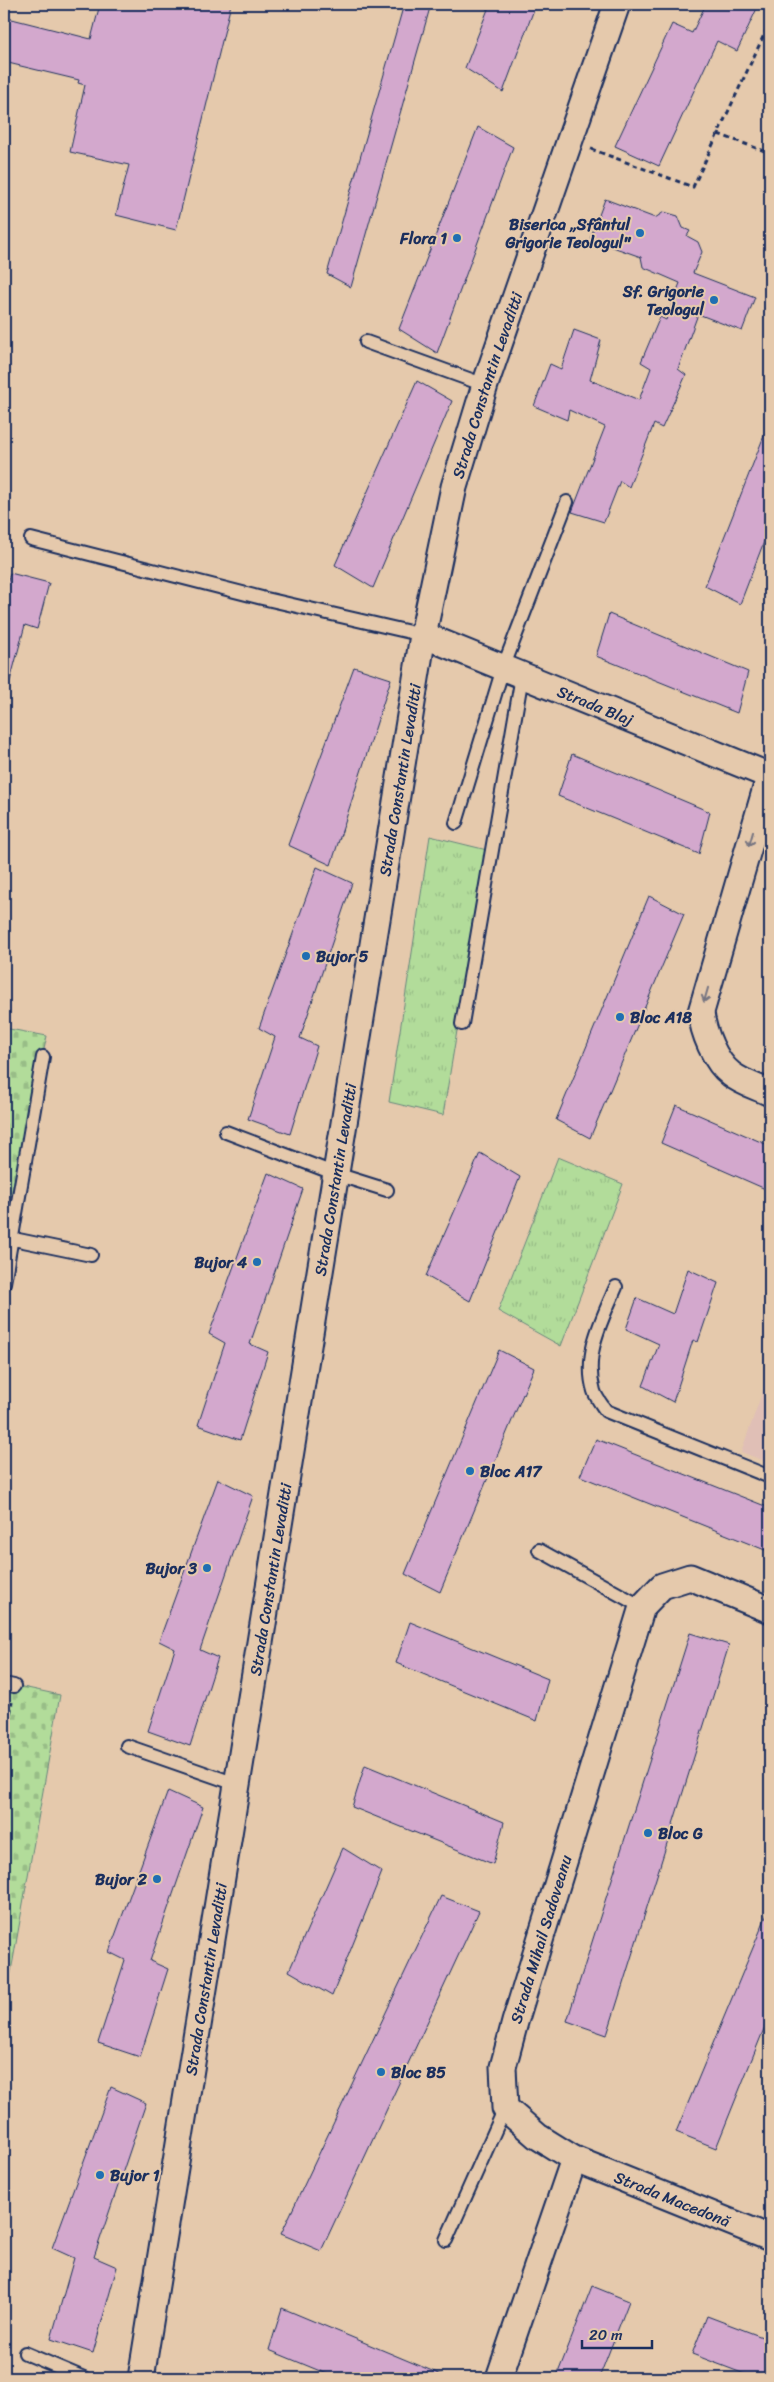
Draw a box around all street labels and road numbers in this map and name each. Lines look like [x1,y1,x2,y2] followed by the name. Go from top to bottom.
[443,287,531,482] street label: Strada Constantin Levaditti
[553,676,639,734] street label: Strada Blaj
[370,681,430,878] street label: Strada Constantin Levaditti
[305,1081,365,1278] street label: Strada Constantin Levaditti
[240,1480,300,1678] street label: Strada Constantin Levaditti
[501,1851,580,2027] street label: Strada Mihail Sadoveanu
[176,1880,235,2078] street label: Strada Constantin Levaditti
[610,2162,736,2235] street label: Strada Macedonă

